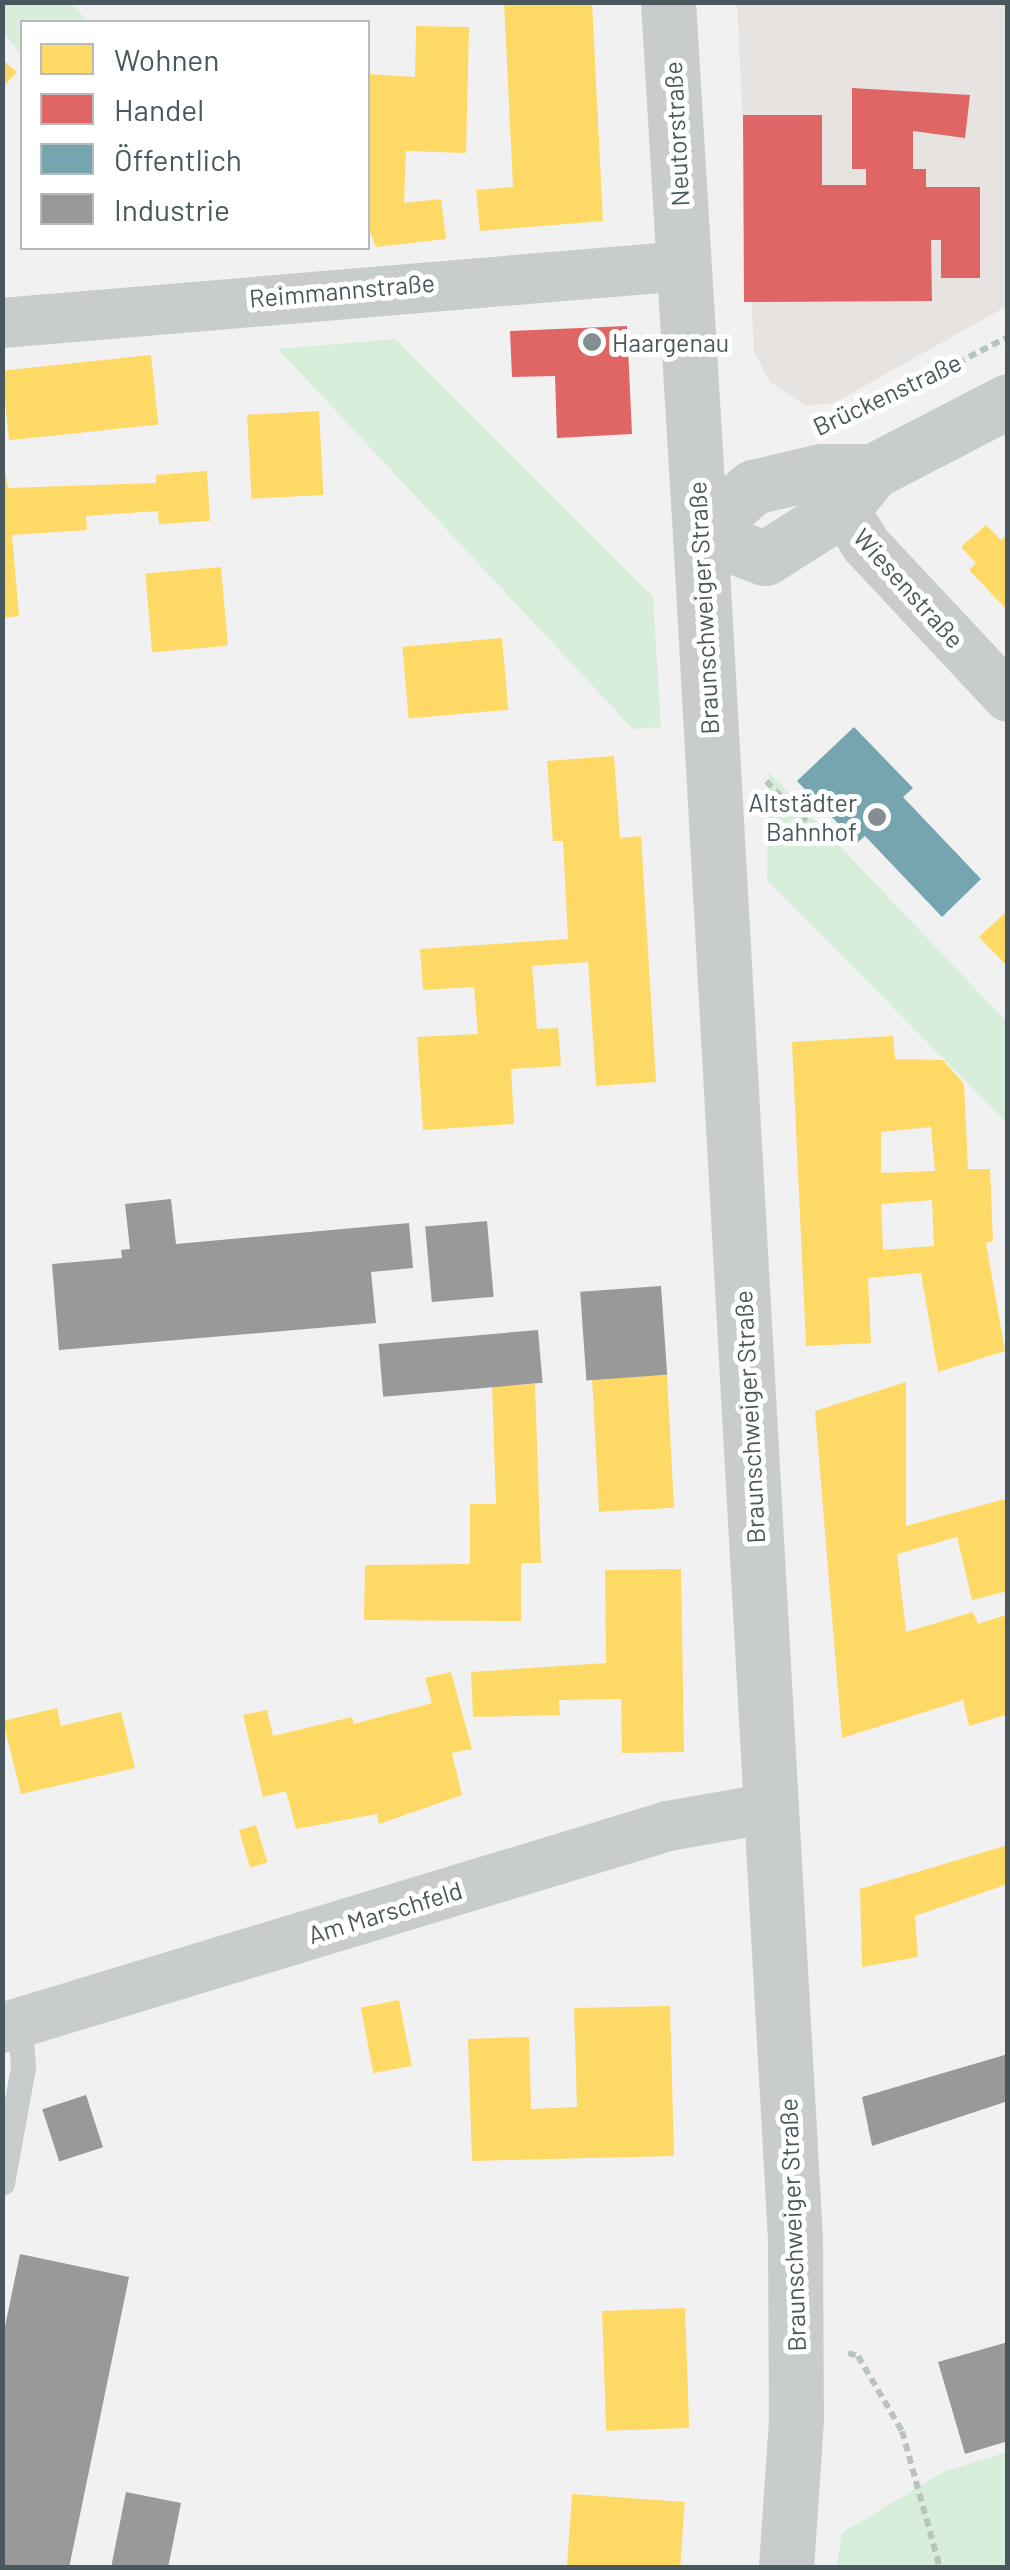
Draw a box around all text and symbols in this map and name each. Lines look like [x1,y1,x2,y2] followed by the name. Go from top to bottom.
[20,20,370,250] legend
[114,41,220,77] text: Wohnen
[657,61,695,207] street label: Neutorstraße
[114,91,204,127] text: Handel
[114,141,242,177] text: Öffentlich
[114,191,230,227] text: Industrie
[248,267,436,313] street label: Reimmannstraße
[612,327,729,357] place label: Haargenau
[581,331,603,353] marker: Haargenau
[808,347,966,441] street label: Brückenstraße
[681,481,725,735] street label: Braunschweiger Straße
[848,522,970,654] street label: Wiesenstraße
[749,788,857,847] place label: Altstädter Bahnhof
[866,806,888,828] marker: Altstädter Bahnhof
[727,1290,771,1544] street label: Braunschweiger Straße
[304,1874,466,1950] street label: Am Marschfeld
[773,2098,811,2352] street label: Braunschweiger Straße

